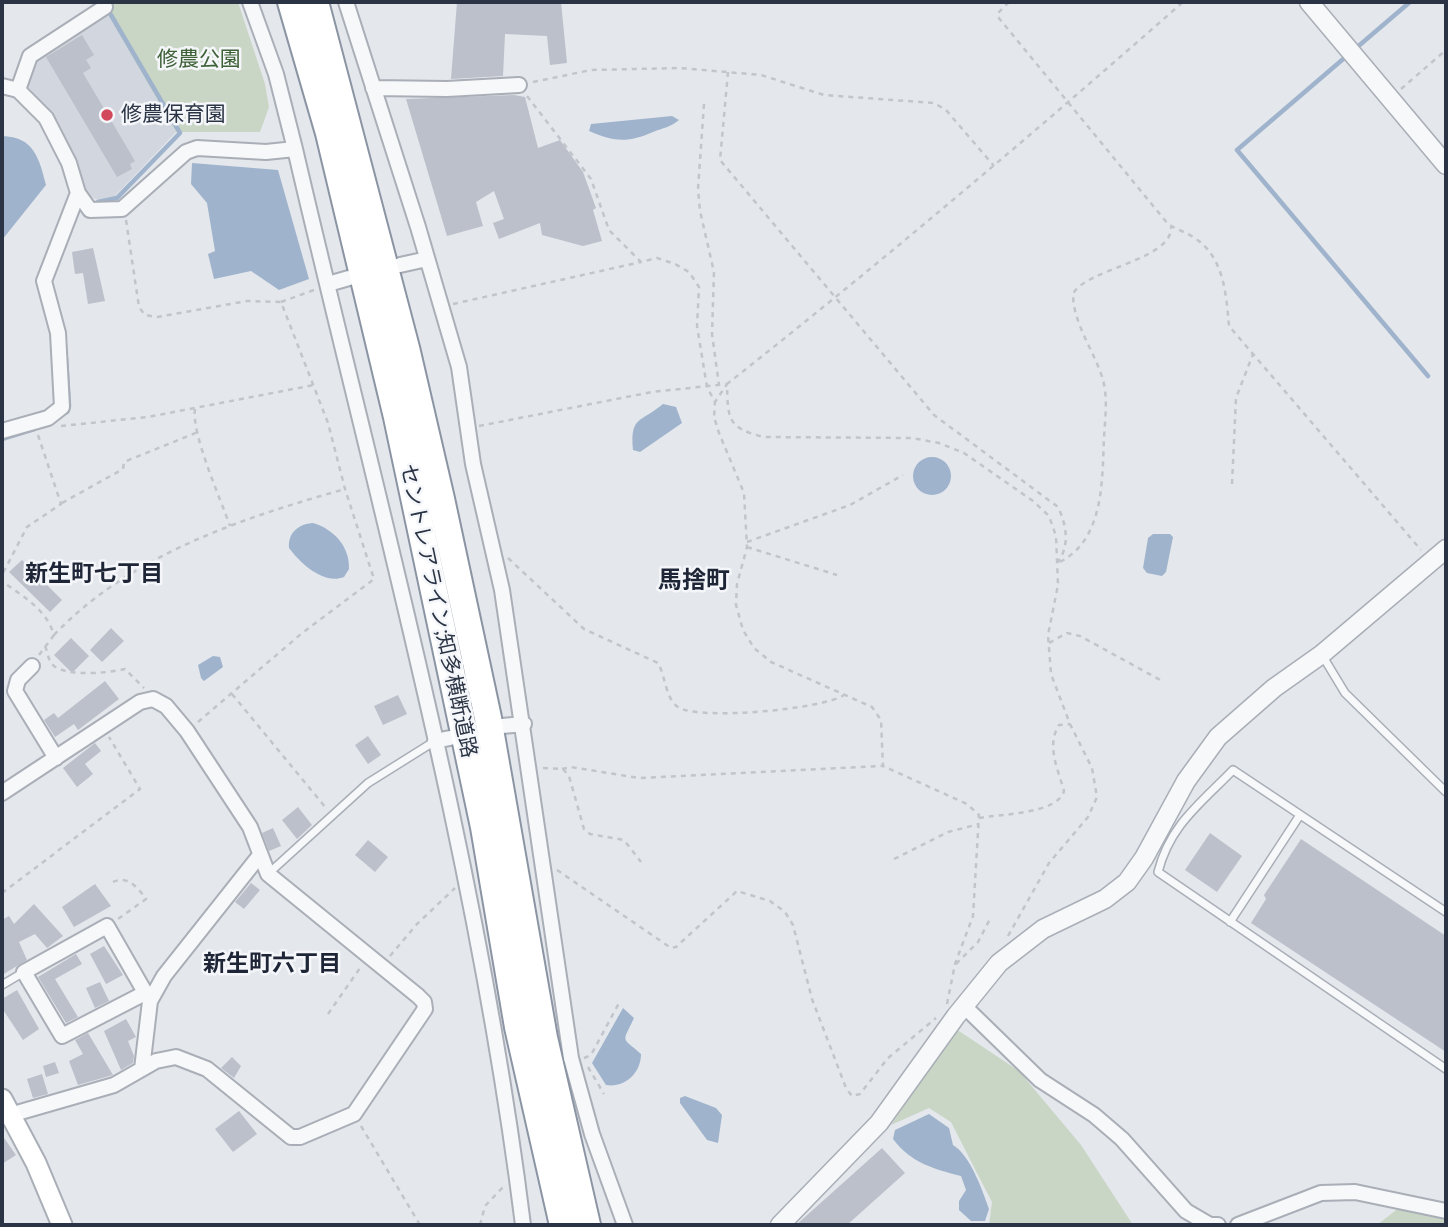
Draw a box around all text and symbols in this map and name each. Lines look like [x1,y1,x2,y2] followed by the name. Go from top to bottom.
[157,47,241,73] park label: 修農公園
[121,102,226,128] place label: 修農保育園
[99,107,115,123] marker: 修農保育園
[395,462,481,760] street label: セントレアライン;知多横断道路
[25,560,163,588] district label: 新生町七丁目
[658,567,730,595] district label: 馬捨町
[203,950,341,978] district label: 新生町六丁目

